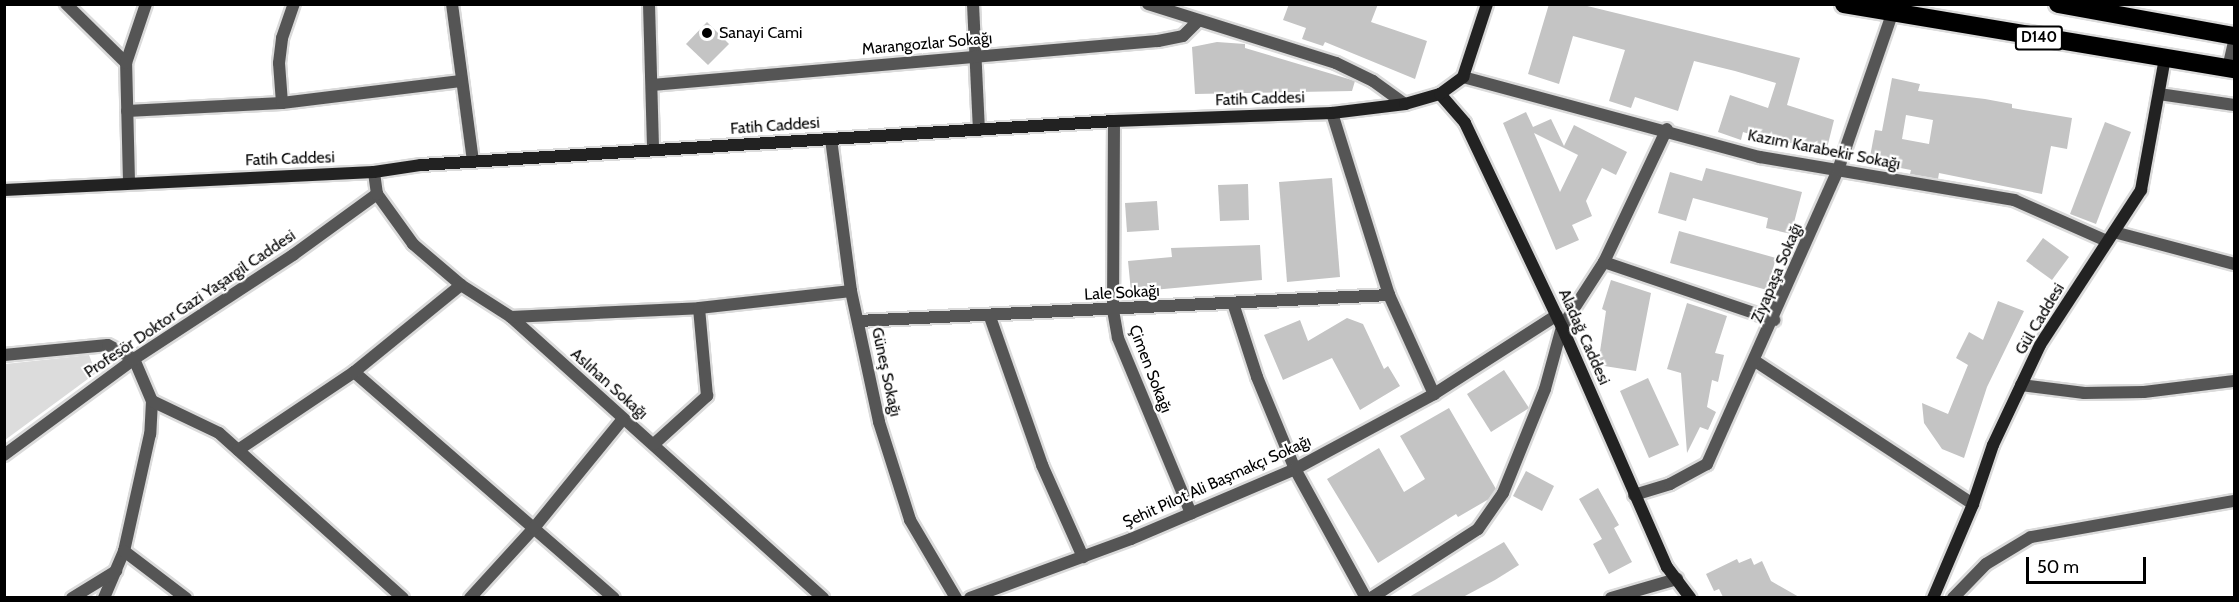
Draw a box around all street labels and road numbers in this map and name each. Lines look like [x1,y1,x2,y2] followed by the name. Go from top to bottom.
[2014,26,2064,50] road number: D140
[861,29,993,59] street label: Marangozlar Sokağı
[1215,88,1305,110] street label: Fatih Caddesi
[730,113,820,139] street label: Fatih Caddesi
[1746,126,1902,174] street label: Kazım Karabekir Sokağı
[245,148,335,170] street label: Fatih Caddesi
[1747,220,1807,326] street label: Ziyapaşa Sokağı
[81,226,299,382] street label: Profesör Doktor Gazi Yaşargil Caddesi
[2011,280,2069,358] street label: Gül Caddesi
[1084,281,1160,305] street label: Lale Sokağı
[1554,286,1614,388] street label: Aladağ Caddesi
[1124,322,1176,416] street label: Çimen Sokağı
[867,326,905,418] street label: Güneş Sokağı
[567,344,651,424] street label: Aslıhan Sokağı
[1120,432,1314,532] street label: Şehit Pilot Ali Başmakçı Sokağı

